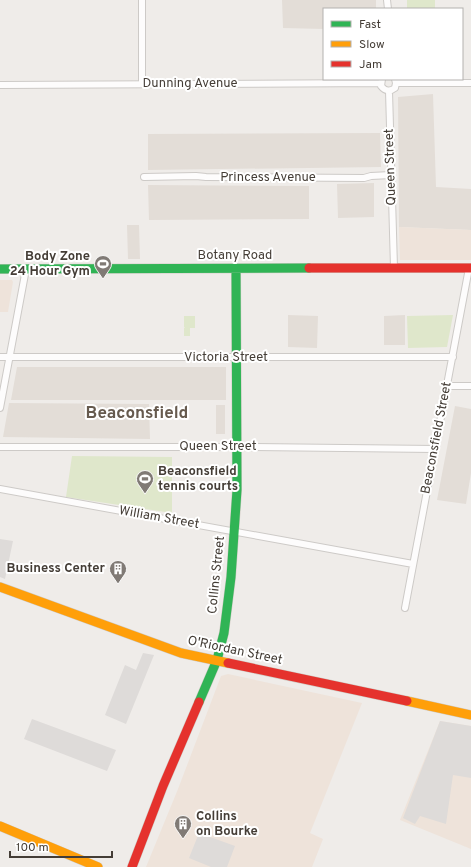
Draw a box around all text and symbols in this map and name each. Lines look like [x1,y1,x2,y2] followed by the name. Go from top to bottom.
[323,8,463,80] legend
[359,17,381,33] text: Fast
[359,37,385,53] text: Slow
[359,57,382,73] text: Jam
[142,76,238,92] street label: Dunning Avenue
[382,128,400,206] street label: Queen Street
[220,170,316,186] street label: Princess Avenue
[198,248,272,264] street label: Botany Road
[10,249,90,280] place label: Body Zone 24 Hour Gym
[93,254,113,279] sports icon: Body Zone 24 Hour Gym
[184,350,268,366] street label: Victoria Street
[418,381,456,495] street label: Beaconsfield Street
[86,403,188,425] district label: Beaconsfield
[179,439,257,455] street label: Queen Street
[158,464,238,495] place label: Beaconsfield tennis courts
[135,469,155,494] sports icon: Beaconsfield tennis courts
[118,503,200,533] street label: William Street
[205,535,229,615] street label: Collins Street
[108,559,128,584] building icon: Business Center
[7,561,106,577] place label: Business Center
[186,633,284,669] street label: O'Riordan Street
[196,809,258,840] place label: Collins on Bourke
[173,814,193,839] building icon: Collins on Bourke
[10,833,112,859] scale bar
[16,840,49,856] text: 100 m

